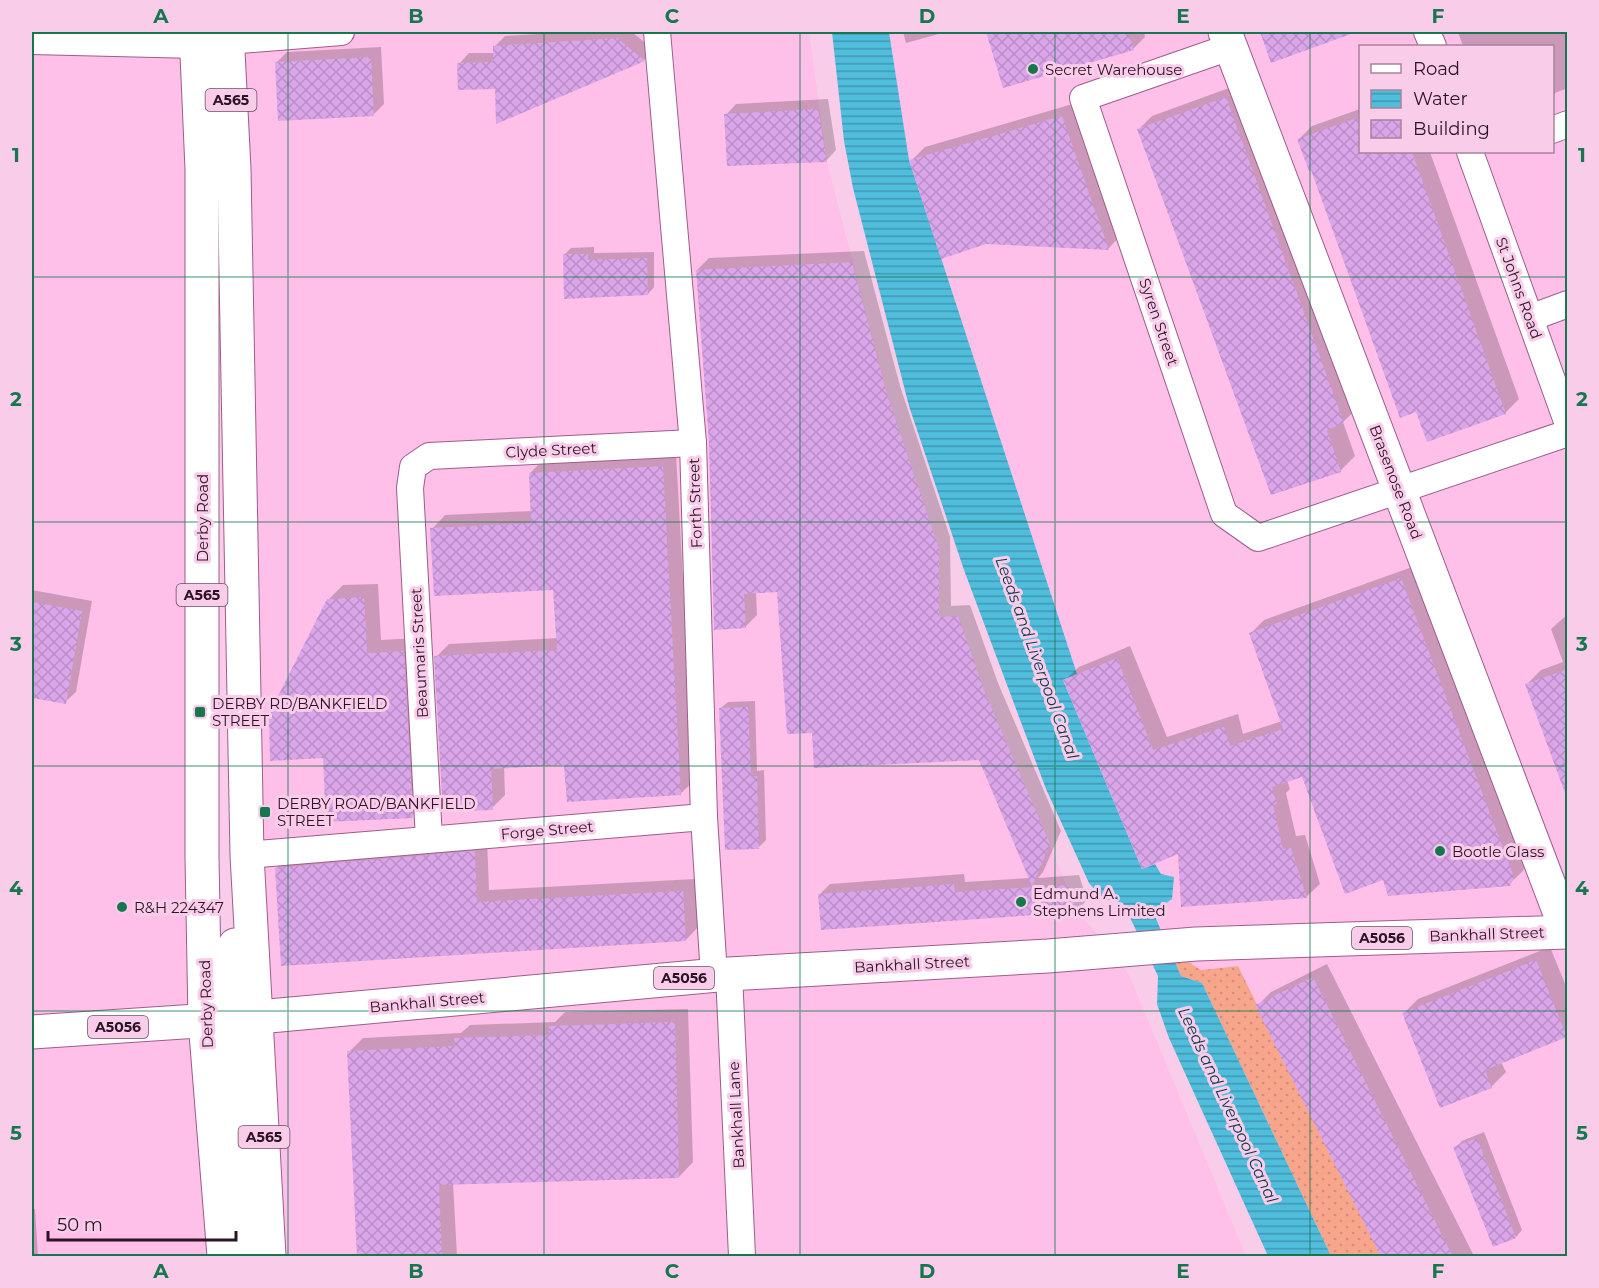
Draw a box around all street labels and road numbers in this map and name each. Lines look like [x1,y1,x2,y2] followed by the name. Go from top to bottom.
[206,89,256,111] road number: A565
[1492,235,1546,341] street label: St Johns Road
[1135,276,1183,368] street label: Syren Street
[1365,422,1427,542] street label: Brasenose Road
[505,438,597,462] street label: Clyde Street
[684,458,706,548] street label: Forth Street
[193,474,212,562] street label: Derby Road
[176,584,228,606] road number: A565
[406,587,432,719] street label: Beaumaris Street
[500,816,594,844] street label: Forge Street
[1429,922,1545,946] street label: Bankhall Street
[1352,927,1412,949] road number: A5056
[854,951,970,977] street label: Bankhall Street
[195,959,217,1049] street label: Derby Road
[654,967,714,989] road number: A5056
[369,987,485,1017] street label: Bankhall Street
[88,1016,148,1038] road number: A5056
[724,1061,748,1169] street label: Bankhall Lane
[238,1126,290,1148] road number: A565

